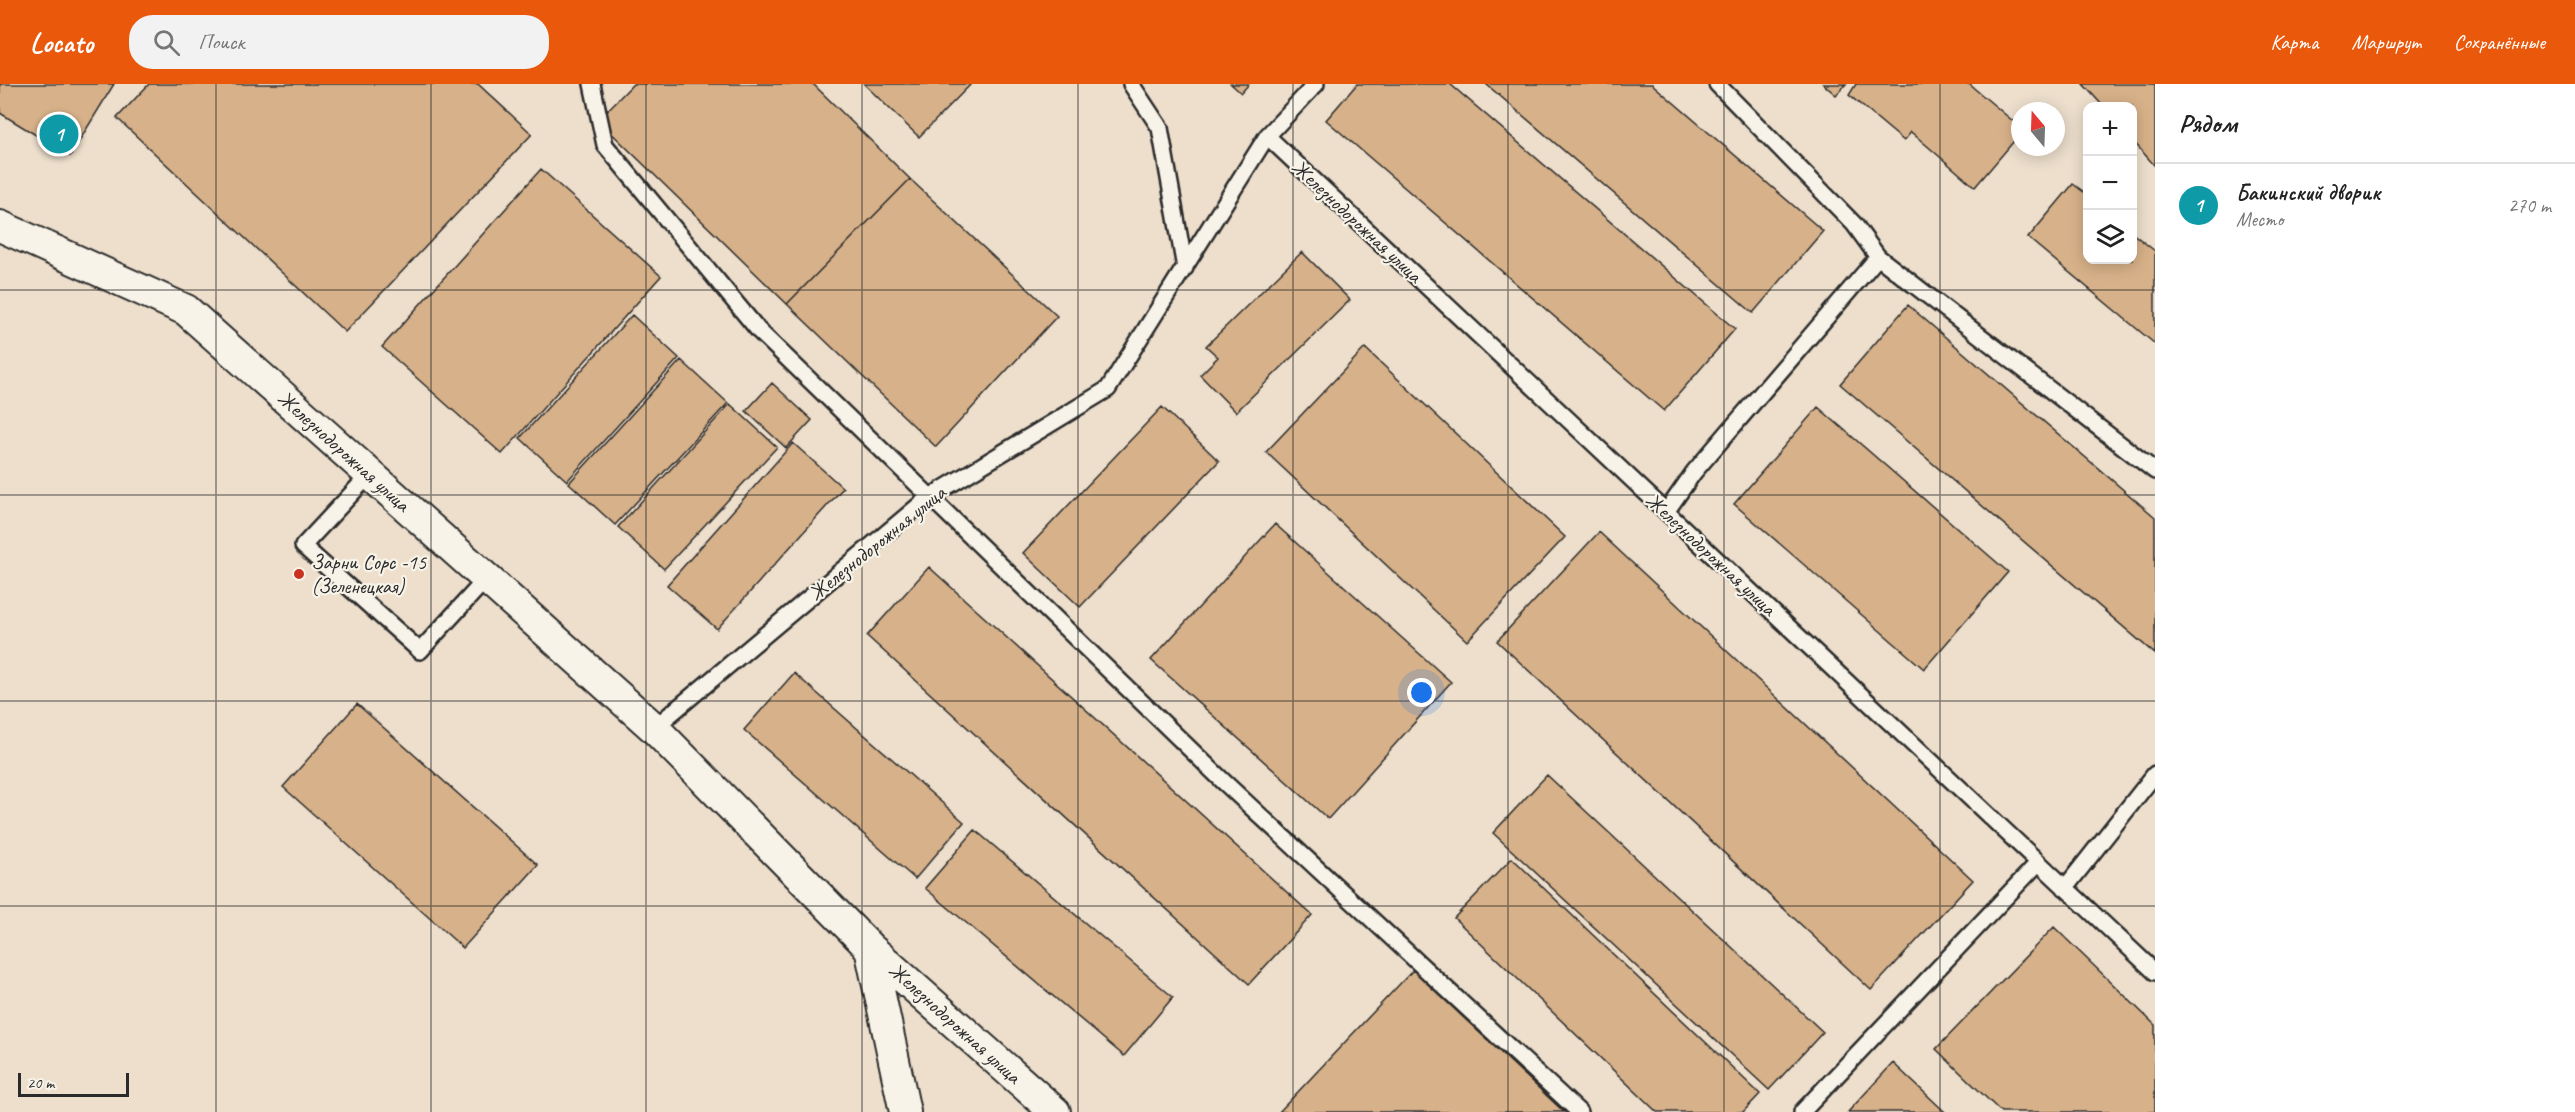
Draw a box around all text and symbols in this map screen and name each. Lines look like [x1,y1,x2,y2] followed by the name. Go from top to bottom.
[129,15,549,69] search box
[30,25,93,60] text: Locato
[150,26,183,59] icon: search
[198,28,245,56] text: Поиск
[2270,29,2319,55] text: Карта
[2352,29,2421,55] text: Маршрут
[2454,29,2545,55] text: Сохранённые
[2011,102,2065,156] north arrow
[2083,102,2137,264] map controls
[2083,102,2137,156] button: +
[2179,107,2237,140] text: Рядом
[40,112,78,156] pin: 1
[1286,154,1429,289] street label: Железнодорожная улица
[2083,156,2137,210] button: −
[2236,179,2380,207] text: Бакинский дворик
[2194,193,2203,218] text: 1
[2508,193,2551,218] text: 270 m
[2236,207,2283,232] text: Место
[2083,210,2137,264] button: layers
[273,385,417,518] street label: Железнодорожная улица
[803,479,952,606] street label: Железнодорожная улица
[1640,487,1783,622] street label: Железнодорожная улица
[311,549,428,599] place label: Зарни Сорс -15 (Зеленецкая)
[292,567,306,581] marker: Зарни Сорс -15 (Зеленецкая)
[1407,678,1436,707] your location
[884,957,1028,1090] street label: Железнодорожная улица
[18,1070,129,1098] scale bar
[27,1073,54,1093] text: 20 m

